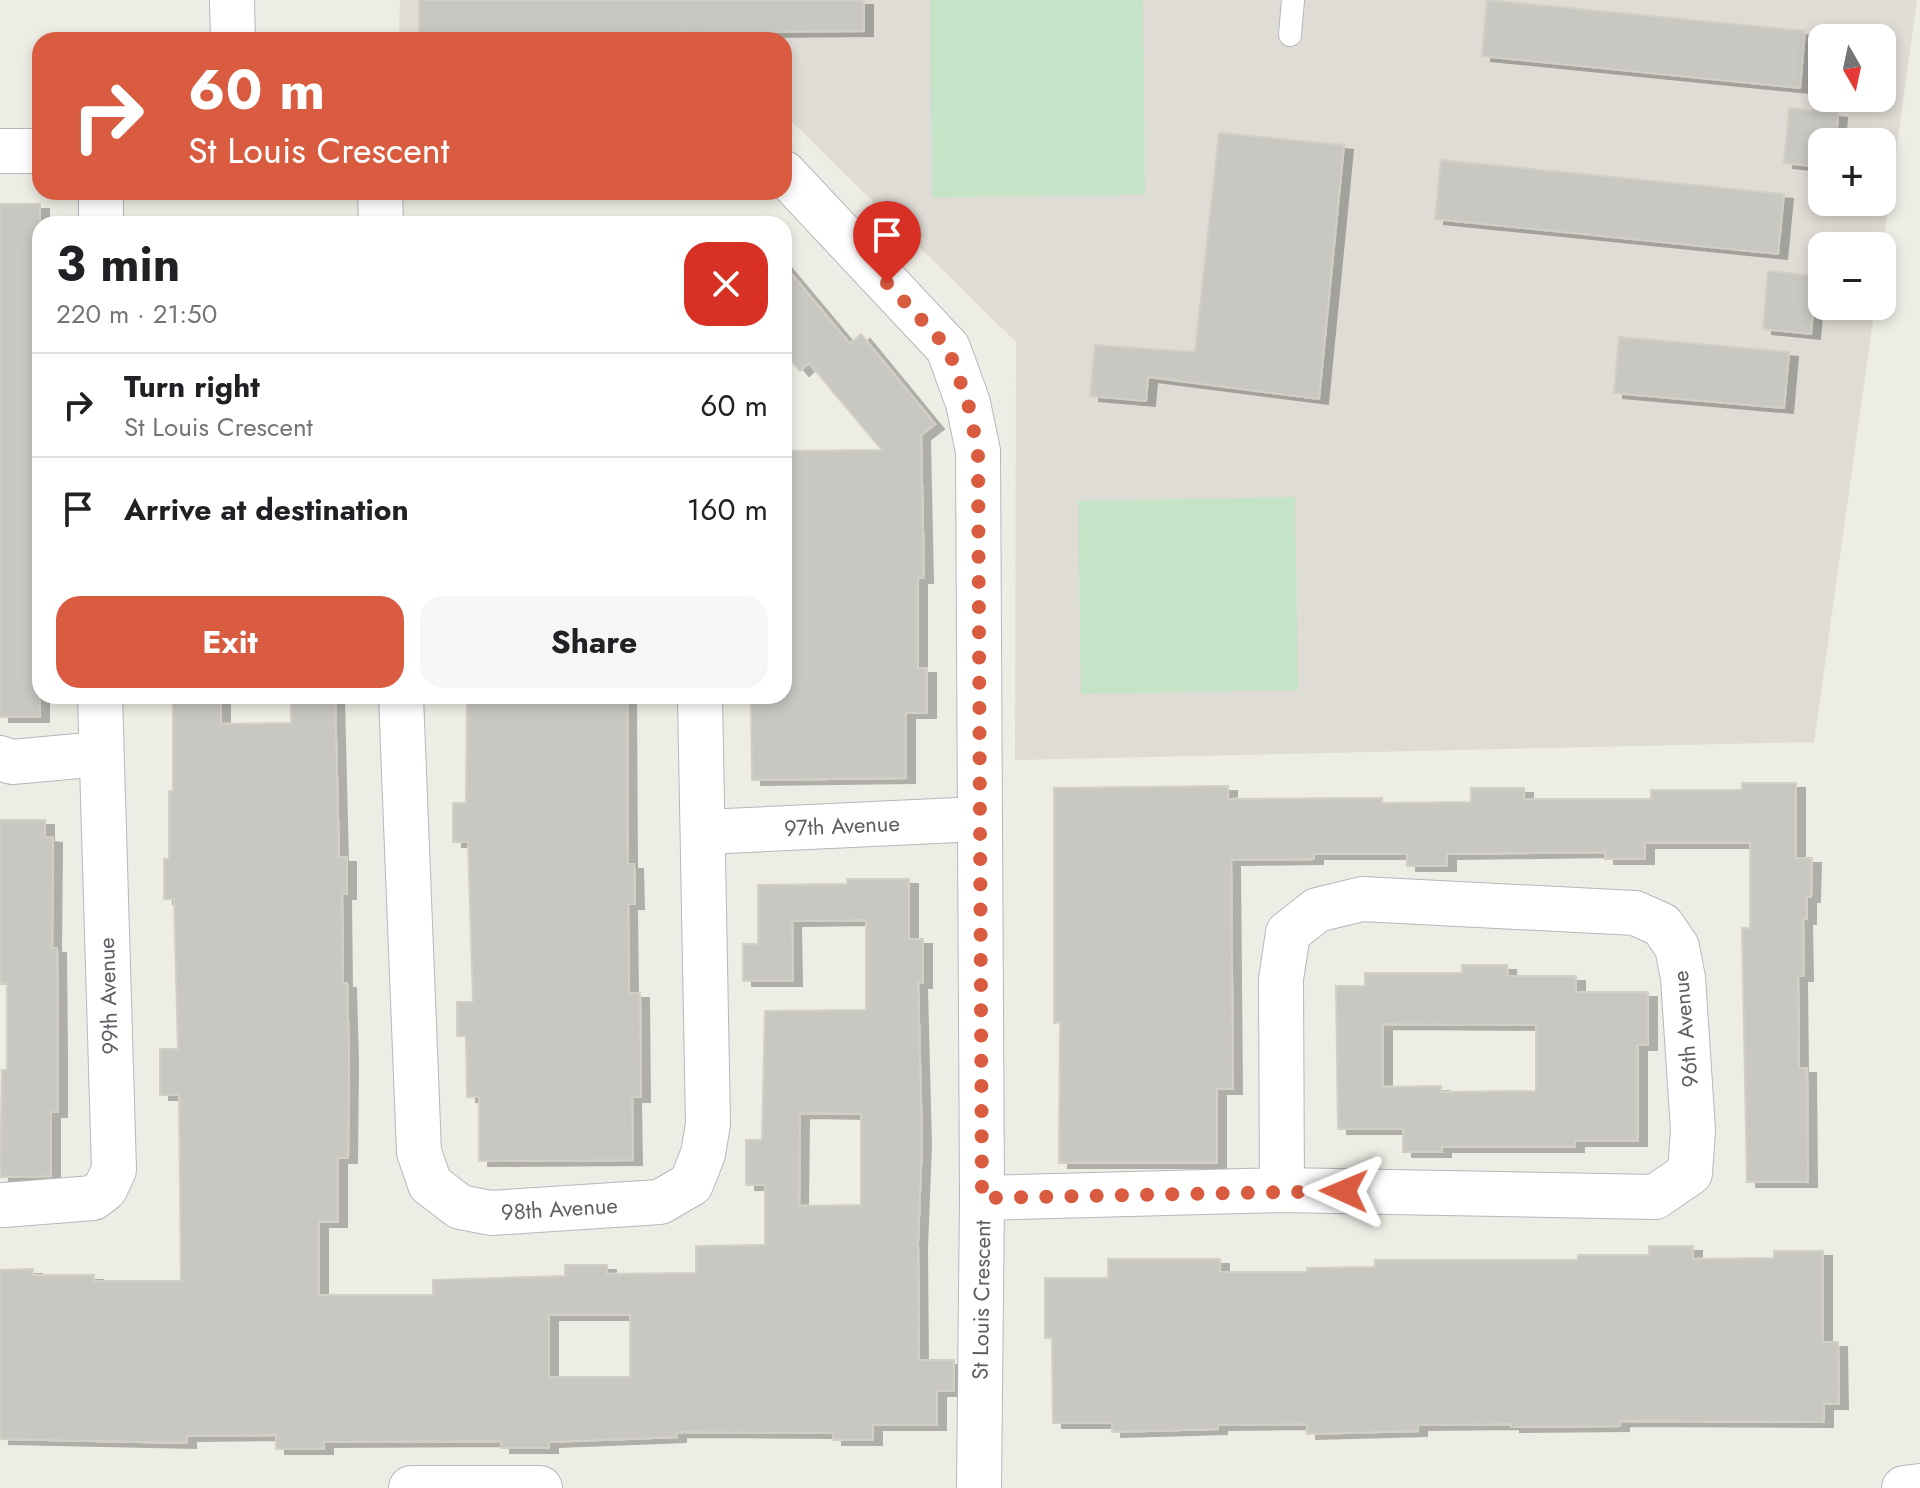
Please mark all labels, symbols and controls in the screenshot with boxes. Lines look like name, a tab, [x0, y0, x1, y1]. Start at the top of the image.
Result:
north arrow	[1808, 24, 1896, 112]
map controls	[1808, 24, 1896, 320]
text: 60 m	[188, 49, 325, 130]
icon: right	[56, 64, 160, 168]
text: St Louis Crescent	[188, 124, 449, 176]
button: +	[1808, 128, 1896, 216]
pin	[853, 201, 921, 283]
icon: arrive	[865, 213, 909, 257]
text: 3 min	[56, 230, 180, 299]
button: −	[1808, 232, 1896, 320]
button: close	[684, 242, 768, 326]
text: 220 m · 21:50	[56, 295, 217, 333]
text: Turn right	[124, 365, 260, 408]
icon: right	[56, 383, 100, 427]
text: 60 m	[700, 384, 768, 427]
text: St Louis Crescent	[124, 408, 313, 446]
icon: arrive	[56, 487, 100, 531]
text: Arrive at destination	[124, 488, 409, 531]
text: 160 m	[687, 488, 768, 531]
button: Exit	[56, 596, 404, 688]
button: Share	[420, 596, 768, 688]
street label: 97th Avenue	[783, 807, 900, 844]
street label: 99th Avenue	[90, 937, 126, 1055]
street label: 96th Avenue	[1664, 969, 1706, 1089]
position arrow	[1302, 1149, 1386, 1233]
street label: 98th Avenue	[500, 1189, 619, 1228]
street label: St Louis Crescent	[964, 1219, 998, 1380]

